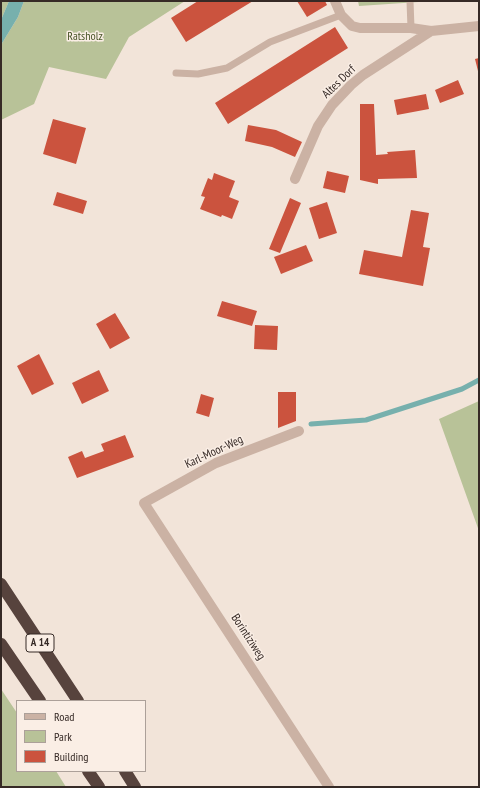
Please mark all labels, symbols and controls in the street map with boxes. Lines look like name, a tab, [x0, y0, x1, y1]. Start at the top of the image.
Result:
park label: Ratsholz	[67, 30, 103, 44]
street label: Altes Dorf	[319, 63, 359, 101]
street label: Karl-Moor-Weg	[183, 432, 245, 472]
street label: Borintiziweg	[228, 611, 268, 663]
road number: A 14	[26, 634, 54, 652]
legend	[16, 700, 146, 772]
text: Road	[54, 709, 74, 724]
text: Park	[54, 729, 72, 744]
text: Building	[54, 749, 89, 764]

